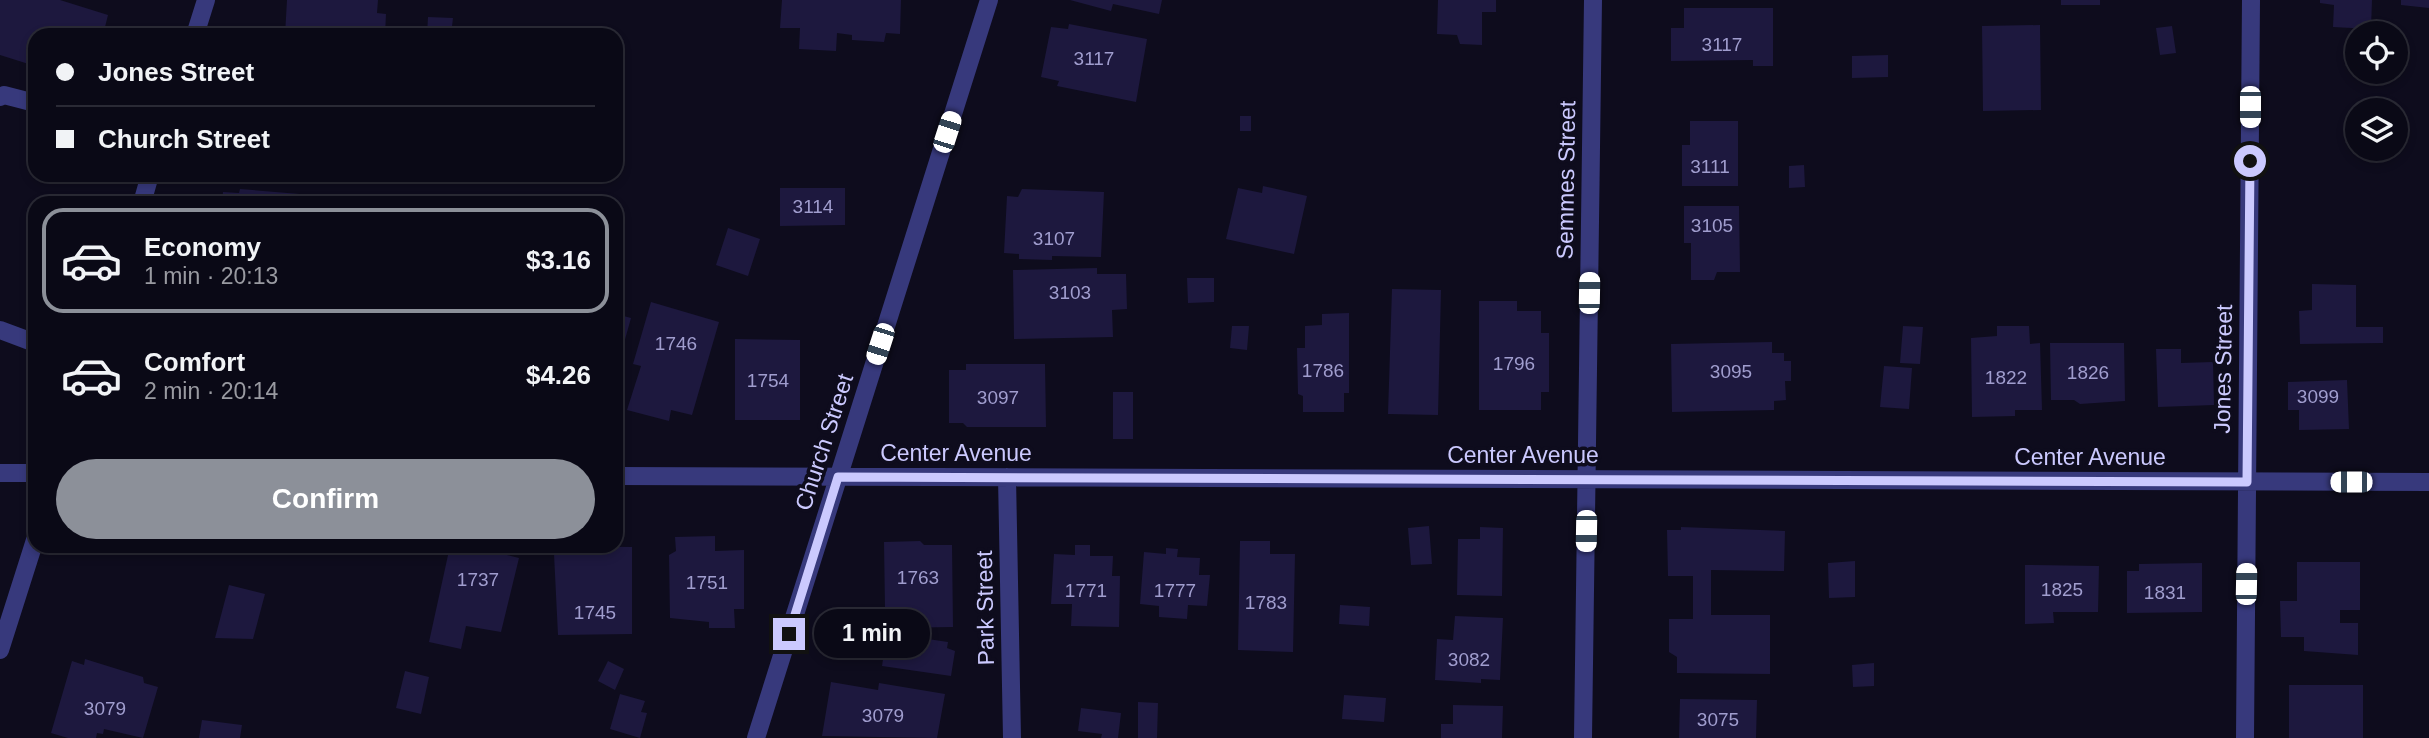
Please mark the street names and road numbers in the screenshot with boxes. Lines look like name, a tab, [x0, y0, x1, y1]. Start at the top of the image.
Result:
street label: Semmes Street	[1552, 100, 1580, 259]
street label: Jones Street	[2209, 304, 2237, 434]
street label: Church Street	[790, 370, 858, 513]
street label: Center Avenue	[880, 440, 1032, 466]
street label: Center Avenue	[1447, 442, 1599, 468]
street label: Center Avenue	[2014, 444, 2166, 470]
street label: Park Street	[971, 550, 999, 666]

